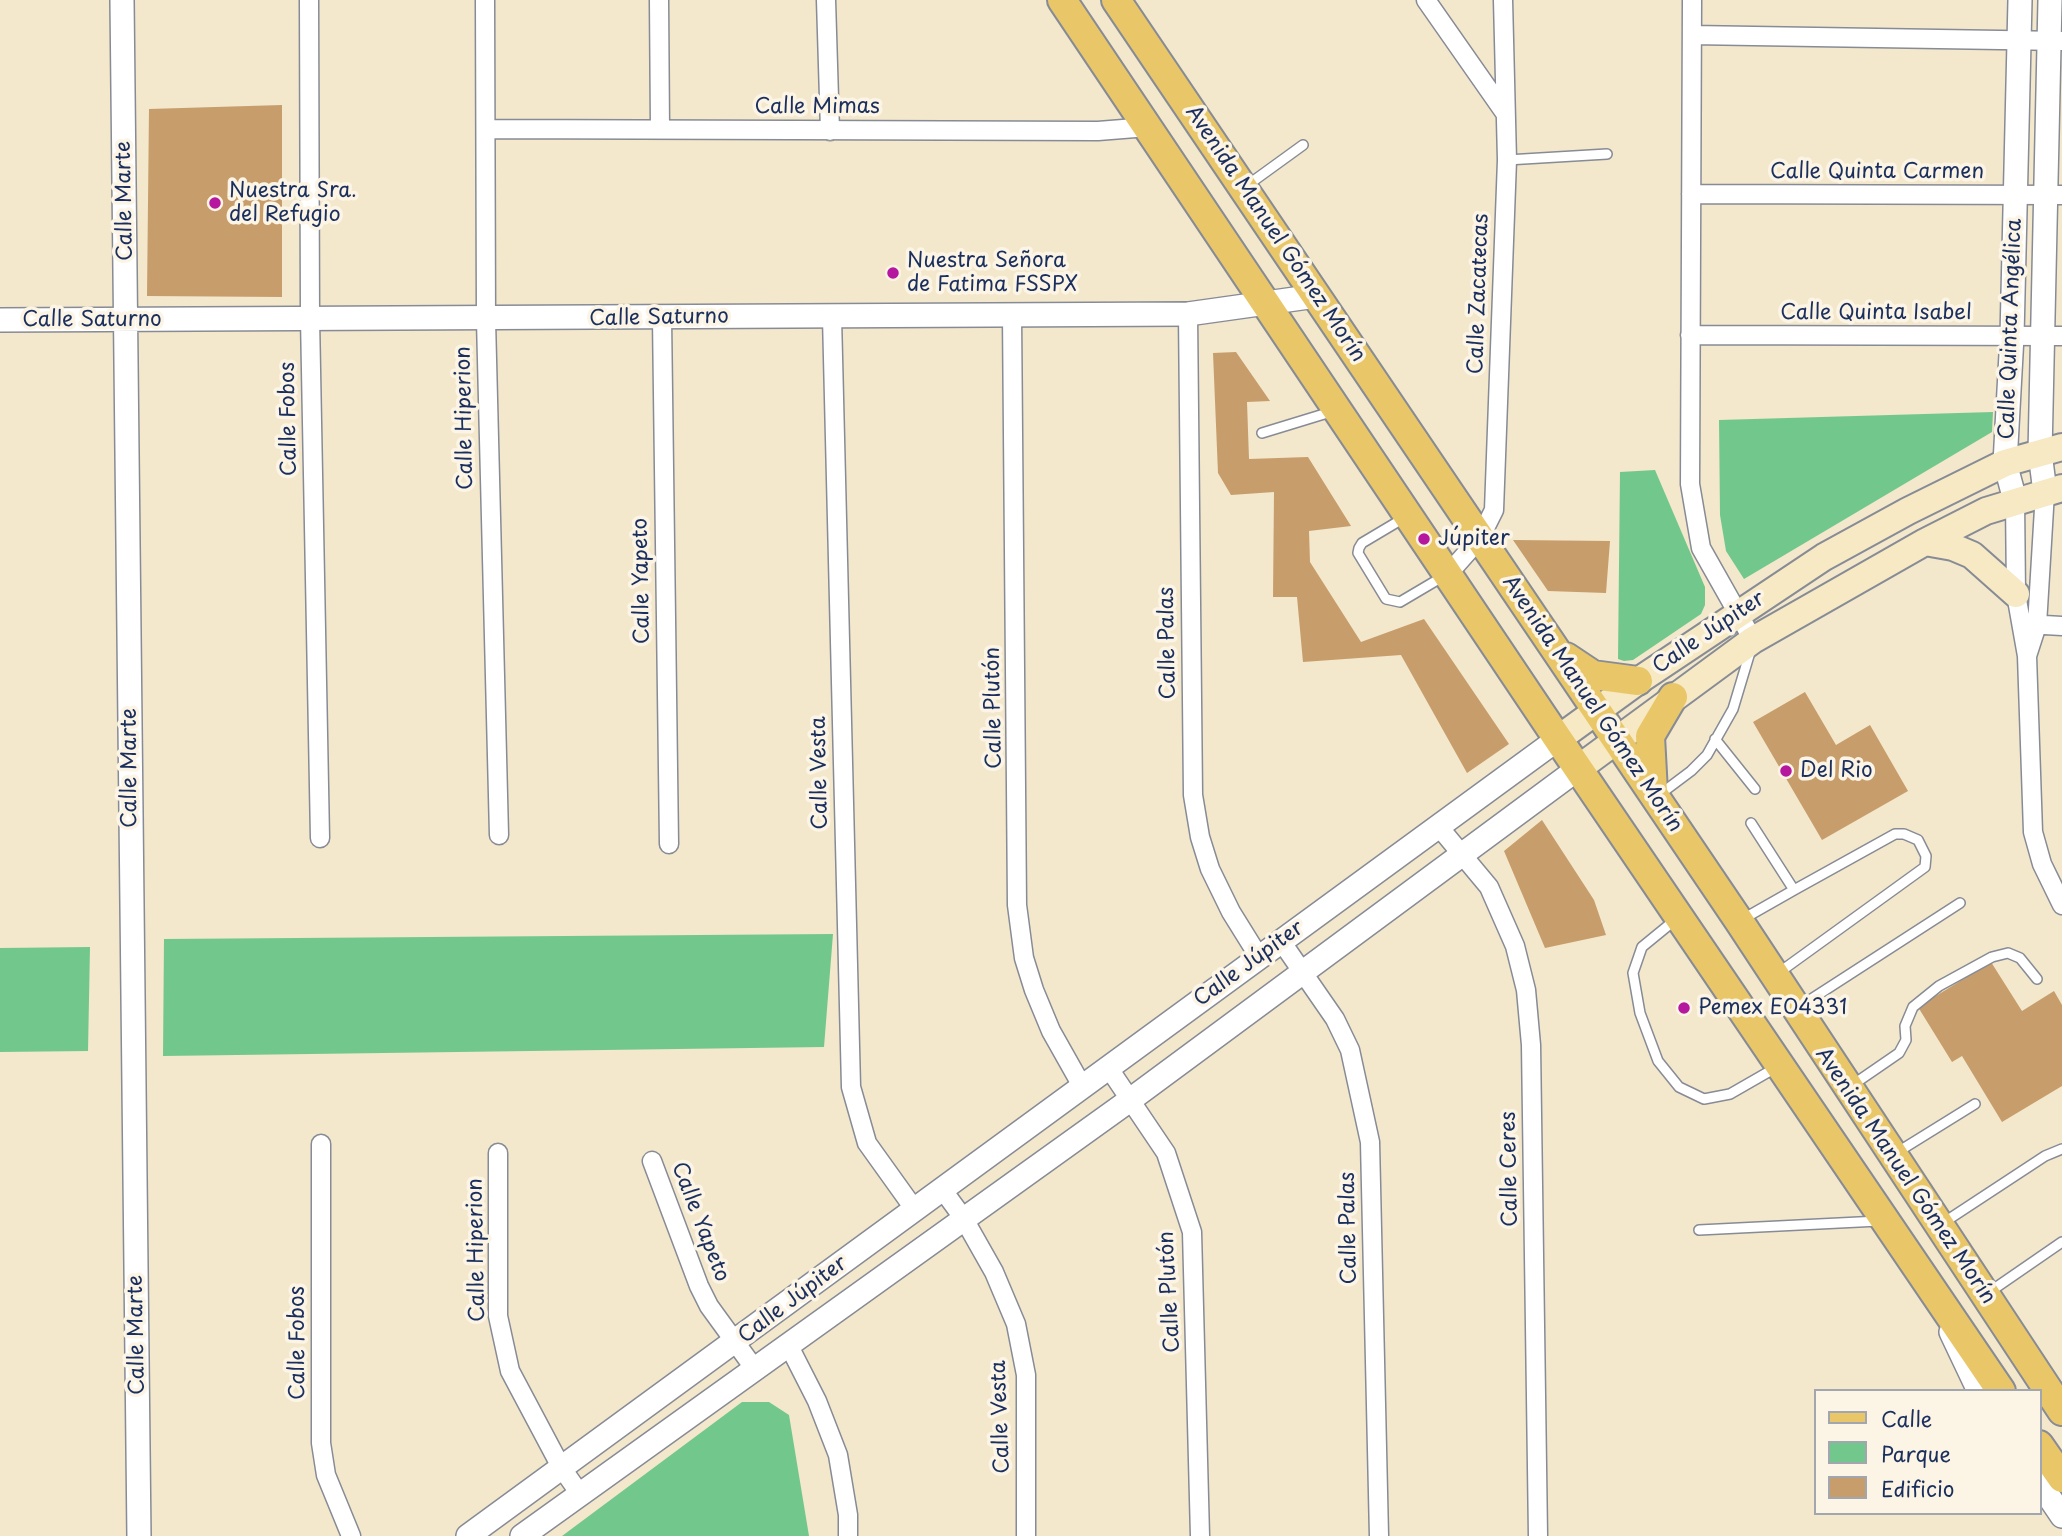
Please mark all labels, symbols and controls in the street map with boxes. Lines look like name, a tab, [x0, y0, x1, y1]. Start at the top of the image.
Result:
street label: Calle Mimas	[754, 94, 880, 120]
street label: Avenida Manuel Gómez Morín	[1180, 101, 1370, 367]
street label: Calle Marte	[111, 141, 139, 261]
street label: Calle Quinta Carmen	[1770, 159, 1984, 185]
place label: Nuestra Sra. del Refugio	[229, 178, 357, 228]
marker: Nuestra Sra. del Refugio	[207, 195, 223, 211]
street label: Calle Zacatecas	[1464, 213, 1494, 375]
street label: Calle Quinta Angélica	[1995, 218, 2027, 440]
place label: Nuestra Señora de Fatima FSSPX	[907, 248, 1078, 298]
marker: Nuestra Señora de Fatima FSSPX	[885, 265, 901, 281]
street label: Calle Quinta Isabel	[1780, 300, 1972, 326]
street label: Calle Saturno	[589, 304, 729, 332]
street label: Calle Saturno	[22, 307, 162, 333]
street label: Calle Hiperion	[451, 346, 479, 490]
street label: Calle Fobos	[275, 362, 303, 476]
street label: Calle Yapeto	[628, 518, 656, 644]
place label: Júpiter	[1438, 526, 1510, 552]
marker: Júpiter	[1416, 531, 1432, 547]
street label: Avenida Manuel Gómez Morín	[1497, 571, 1687, 837]
street label: Calle Júpiter	[1648, 586, 1770, 680]
street label: Calle Palas	[1154, 587, 1182, 699]
street label: Calle Plutón	[980, 647, 1008, 769]
street label: Calle Marte	[117, 708, 143, 828]
street label: Calle Vesta	[806, 716, 834, 830]
place label: Del Rio	[1800, 758, 1873, 784]
marker: Del Rio	[1778, 763, 1794, 779]
street label: Calle Júpiter	[1189, 916, 1309, 1012]
place label: Pemex E04331	[1698, 995, 1847, 1021]
marker: Pemex E04331	[1676, 1000, 1692, 1016]
street label: Avenida Manuel Gómez Morín	[1810, 1043, 2000, 1309]
street label: Calle Ceres	[1496, 1111, 1524, 1227]
street label: Calle Yapeto	[666, 1159, 734, 1285]
street label: Calle Palas	[1335, 1172, 1363, 1284]
street label: Calle Hiperion	[463, 1178, 491, 1322]
street label: Calle Plutón	[1154, 1230, 1186, 1354]
street label: Calle Júpiter	[734, 1251, 852, 1349]
street label: Calle Marte	[123, 1275, 151, 1395]
street label: Calle Fobos	[285, 1286, 311, 1400]
street label: Calle Vesta	[986, 1360, 1016, 1474]
legend	[1814, 1389, 2041, 1515]
text: Calle	[1881, 1402, 1932, 1434]
text: Parque	[1881, 1437, 1951, 1469]
text: Edificio	[1881, 1472, 1954, 1504]

